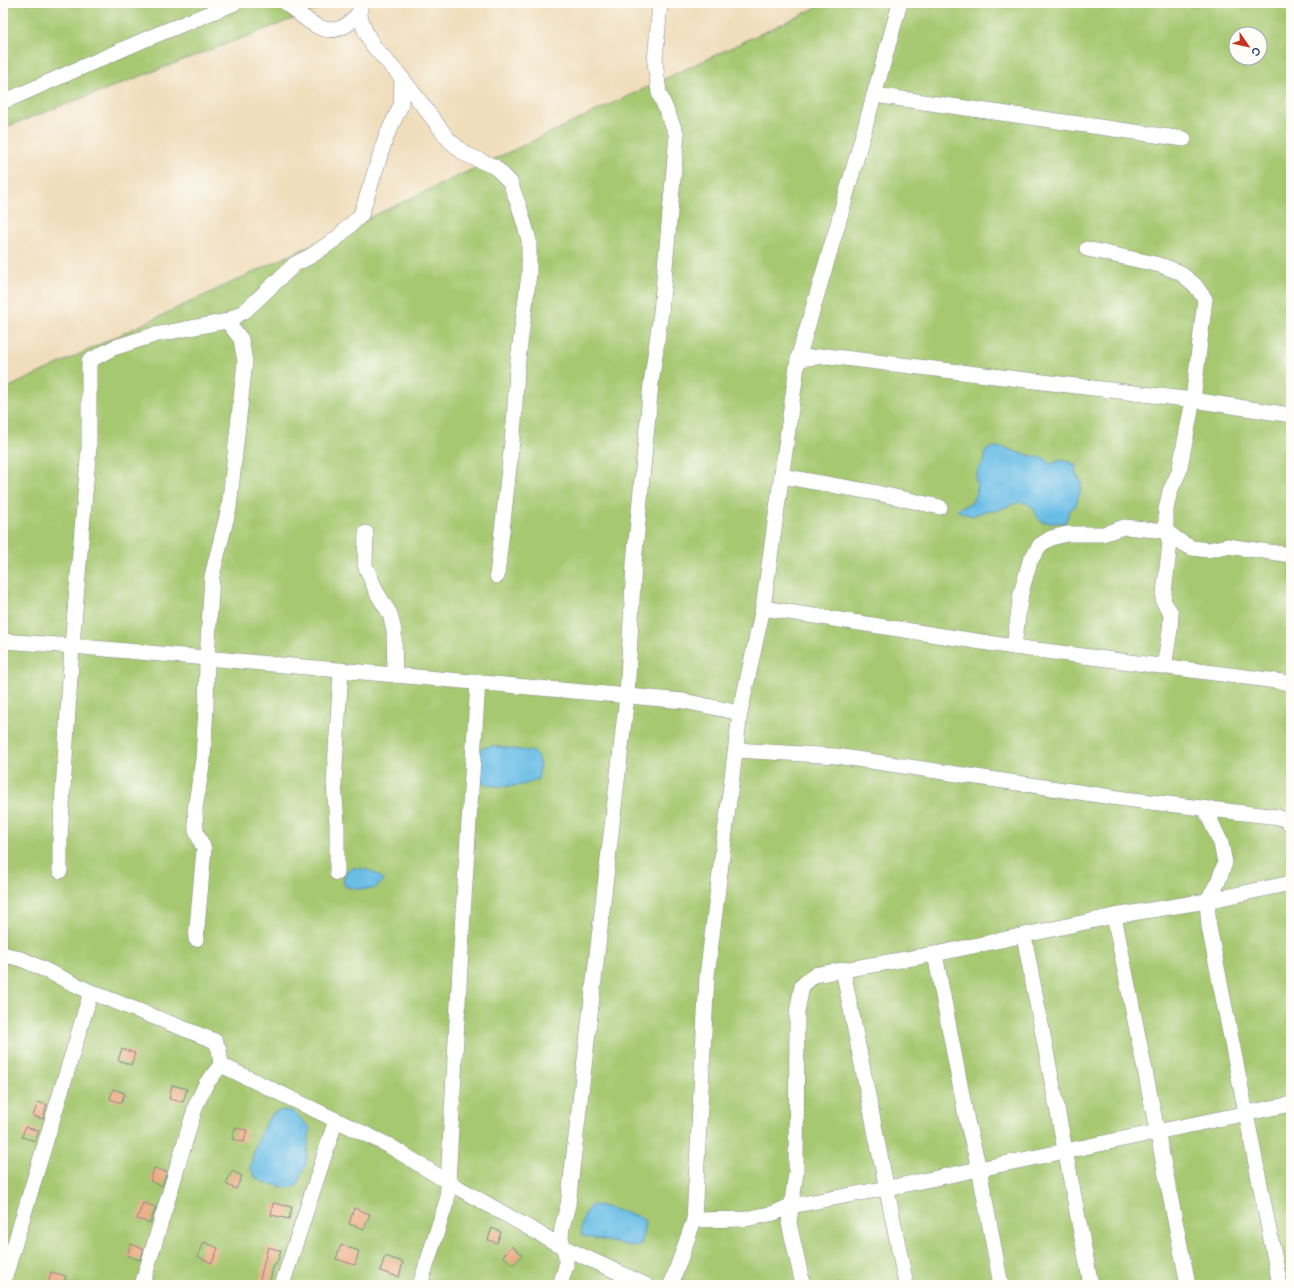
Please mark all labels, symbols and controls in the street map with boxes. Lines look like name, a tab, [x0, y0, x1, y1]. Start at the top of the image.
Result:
north arrow	[1228, 26, 1268, 66]
text: С	[1248, 45, 1263, 58]

